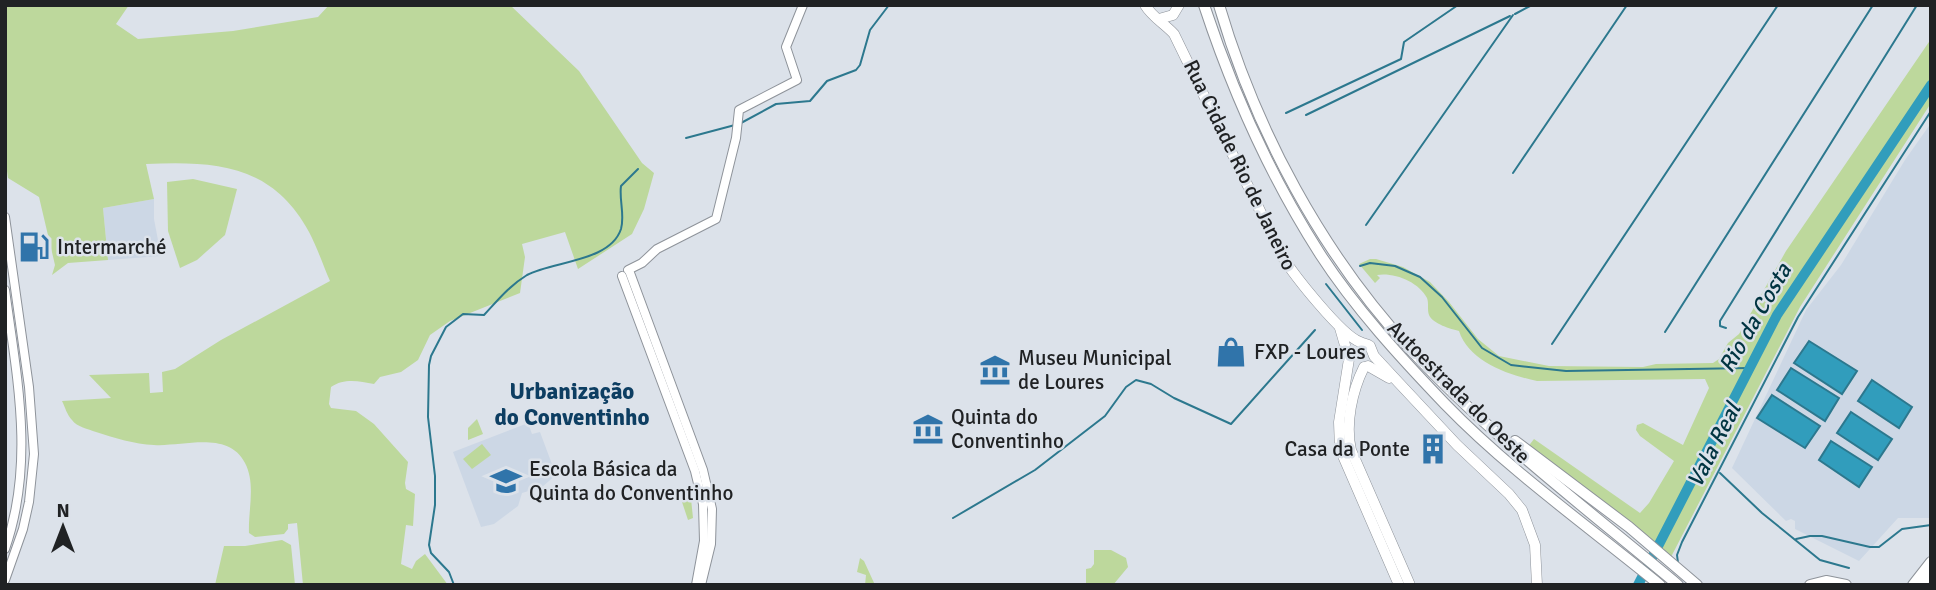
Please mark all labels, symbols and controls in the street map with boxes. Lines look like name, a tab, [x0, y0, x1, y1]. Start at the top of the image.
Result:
street label: Rua Cidade Rio de Janeiro	[1178, 56, 1302, 274]
fuel station icon: Intermarché	[17, 230, 51, 264]
place label: Intermarché	[57, 234, 167, 260]
water label: Rio da Costa	[1712, 257, 1799, 378]
street label: Autoestrada do Oeste	[1382, 315, 1536, 469]
shop icon: FXP - Loures	[1214, 335, 1248, 369]
place label: FXP - Loures	[1254, 339, 1366, 365]
place label: Museu Municipal de Loures	[1018, 345, 1172, 395]
museum icon: Museu Municipal de Loures	[978, 353, 1012, 387]
district label: Urbanização do Conventinho	[494, 377, 650, 432]
water label: Vala Real	[1680, 396, 1749, 492]
place label: Quinta do Conventinho	[951, 404, 1064, 454]
museum icon: Quinta do Conventinho	[911, 412, 945, 446]
building icon: Casa da Ponte	[1416, 432, 1450, 466]
place label: Casa da Ponte	[1285, 436, 1410, 462]
place label: Escola Básica da Quinta do Conventinho	[529, 456, 733, 506]
school or university icon: Escola Básica da Quinta do Conventinho	[489, 464, 523, 498]
north arrow	[28, 492, 98, 562]
text: N	[56, 499, 70, 523]

